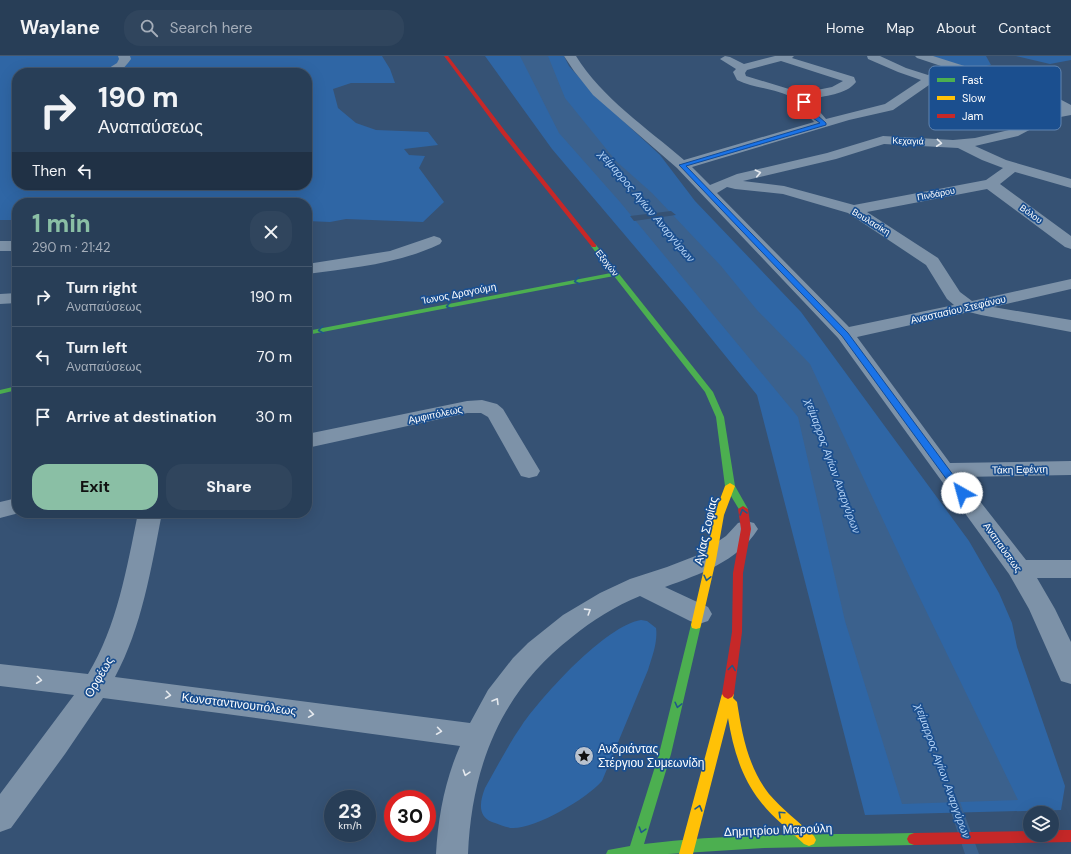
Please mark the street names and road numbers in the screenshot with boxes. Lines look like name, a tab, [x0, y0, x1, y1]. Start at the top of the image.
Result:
street label: Κεχαγιά	[892, 134, 924, 148]
street label: Πινδάρου	[916, 184, 956, 204]
street label: Βόλου	[1017, 202, 1045, 226]
street label: Βουλασίκη	[850, 206, 892, 238]
street label: Εξοχών	[593, 247, 621, 279]
street label: Ίωνος Δραγούμη	[420, 280, 497, 307]
street label: Αναστασίου Στεφάνου	[909, 292, 1007, 327]
street label: Αμφιπόλεως	[407, 402, 464, 427]
street label: Τάκη Εφέντη	[992, 463, 1048, 476]
street label: Αγίας Σοφίας	[690, 495, 722, 567]
street label: Αναπαύσεως	[980, 520, 1025, 575]
street label: Ορφέως	[81, 654, 117, 700]
street label: Κωνσταντινουπόλεως	[181, 689, 298, 719]
street label: Δημητρίου Μαρούλη	[723, 820, 833, 840]

